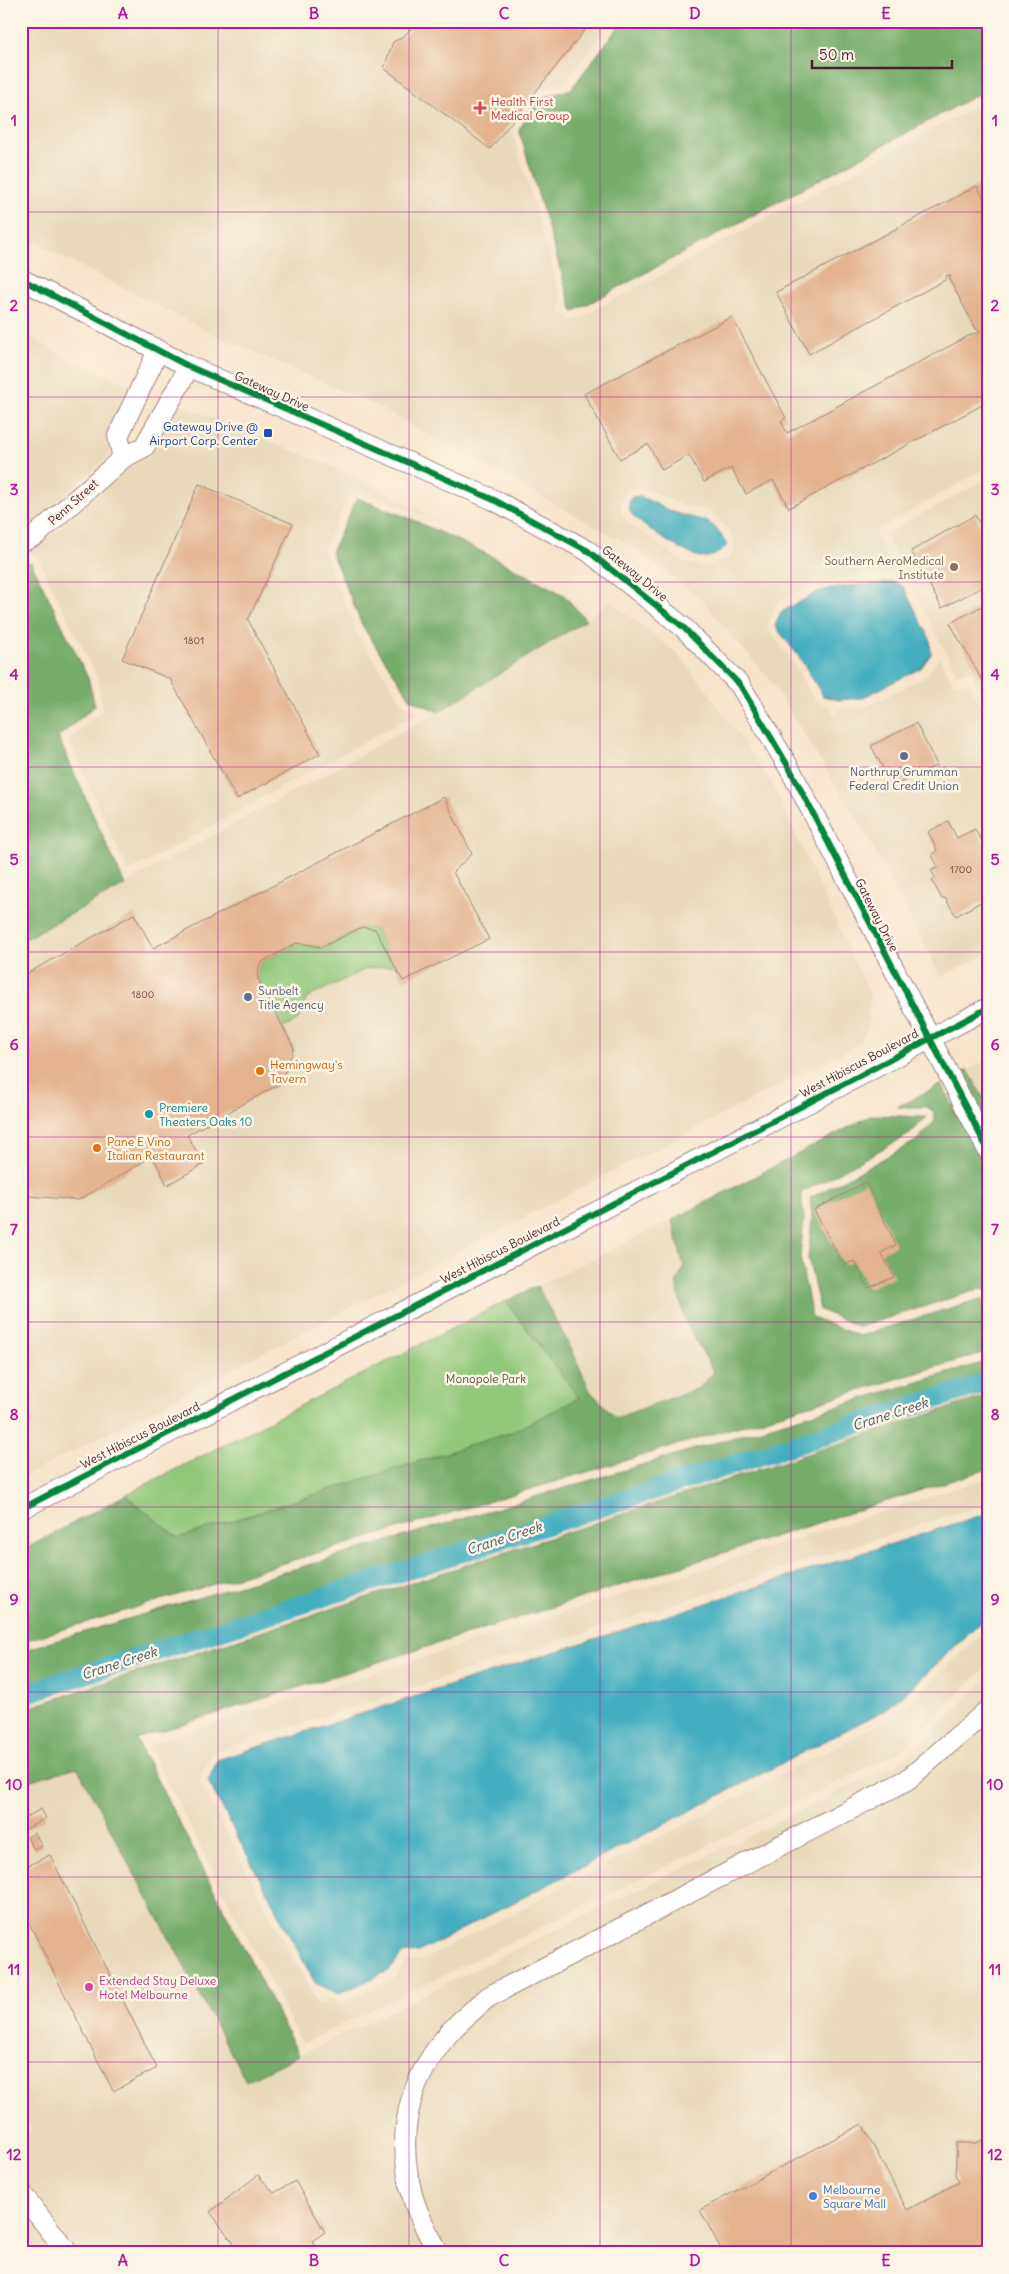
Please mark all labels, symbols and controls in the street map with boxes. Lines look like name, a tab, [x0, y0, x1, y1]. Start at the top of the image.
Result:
text: A	[118, 3, 128, 23]
text: B	[309, 3, 320, 23]
text: C	[499, 3, 510, 23]
text: D	[689, 3, 701, 23]
text: E	[881, 3, 891, 23]
scale bar	[812, 38, 952, 70]
text: 50 m	[819, 45, 854, 64]
place label: Health First Medical Group	[491, 94, 569, 123]
marker: Health First Medical Group	[473, 101, 487, 115]
text: 1	[11, 110, 17, 130]
text: 1	[992, 110, 998, 130]
text: 2	[10, 295, 19, 315]
text: 2	[991, 295, 1000, 315]
street label: Gateway Drive	[232, 368, 312, 414]
place label: Gateway Drive @ Airport Corp. Center	[150, 419, 258, 448]
marker: Gateway Drive @ Airport Corp. Center	[262, 427, 274, 439]
street label: Penn Street	[45, 476, 101, 528]
text: 3	[9, 479, 19, 499]
text: 3	[990, 479, 1000, 499]
street label: Gateway Drive	[599, 542, 671, 604]
place label: Southern AeroMedical Institute	[824, 553, 944, 582]
marker: Southern AeroMedical Institute	[948, 561, 960, 573]
house number: 1801	[184, 634, 204, 647]
text: 4	[9, 664, 19, 684]
text: 4	[990, 664, 1000, 684]
marker: Northrup Grumman Federal Credit Union	[898, 750, 910, 762]
place label: Northrup Grumman Federal Credit Union	[849, 764, 959, 793]
text: 5	[9, 849, 19, 869]
text: 5	[990, 849, 1000, 869]
house number: 1700	[950, 863, 972, 876]
street label: Gateway Drive	[852, 876, 902, 954]
place label: Sunbelt Title Agency	[258, 983, 324, 1012]
house number: 1800	[132, 988, 154, 1001]
marker: Sunbelt Title Agency	[242, 991, 254, 1003]
street label: West Hibiscus Boulevard	[797, 1025, 921, 1101]
text: 6	[9, 1034, 19, 1054]
text: 6	[990, 1034, 1000, 1054]
place label: Hemingway's Tavern	[270, 1057, 343, 1086]
marker: Hemingway's Tavern	[254, 1065, 266, 1077]
place label: Premiere Theaters Oaks 10	[159, 1100, 252, 1129]
marker: Premiere Theaters Oaks 10	[143, 1108, 155, 1120]
place label: Pane E Vino Italian Restaurant	[107, 1134, 205, 1163]
marker: Pane E Vino Italian Restaurant	[91, 1142, 103, 1154]
street label: West Hibiscus Boulevard	[438, 1213, 562, 1287]
text: 7	[10, 1219, 18, 1239]
text: 7	[991, 1219, 999, 1239]
park label: Monopole Park	[446, 1371, 526, 1386]
water label: Crane Creek	[850, 1393, 931, 1435]
street label: West Hibiscus Boulevard	[78, 1398, 202, 1472]
text: 8	[9, 1404, 19, 1424]
text: 8	[990, 1404, 1000, 1424]
water label: Crane Creek	[464, 1517, 545, 1559]
text: 9	[9, 1589, 19, 1609]
text: 9	[990, 1589, 1000, 1609]
water label: Crane Creek	[79, 1642, 160, 1684]
text: 10	[6, 1774, 22, 1794]
text: 10	[987, 1774, 1003, 1794]
text: 11	[8, 1959, 20, 1979]
text: 11	[989, 1959, 1001, 1979]
place label: Extended Stay Deluxe Hotel Melbourne	[99, 1973, 216, 2002]
marker: Extended Stay Deluxe Hotel Melbourne	[83, 1981, 95, 1993]
text: 12	[6, 2144, 22, 2164]
text: 12	[987, 2144, 1003, 2164]
place label: Melbourne Square Mall	[823, 2182, 886, 2211]
marker: Melbourne Square Mall	[807, 2190, 819, 2202]
text: A	[118, 2250, 128, 2270]
text: B	[309, 2250, 320, 2270]
text: C	[499, 2250, 510, 2270]
text: D	[689, 2250, 701, 2270]
text: E	[881, 2250, 891, 2270]

